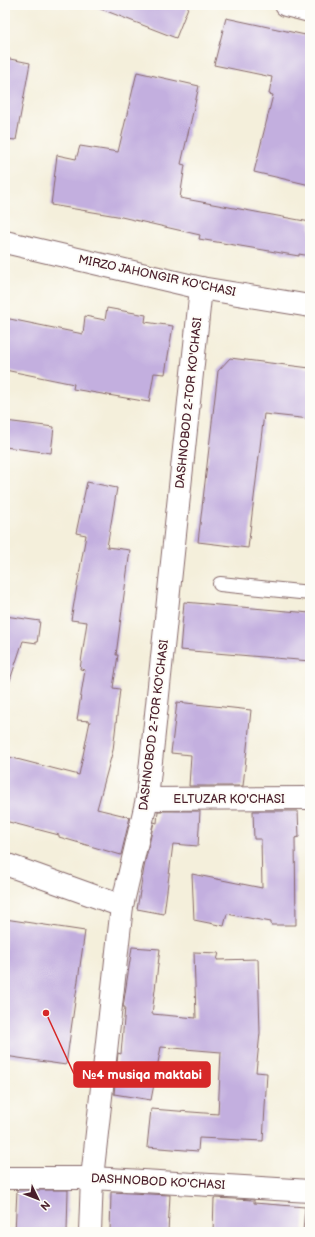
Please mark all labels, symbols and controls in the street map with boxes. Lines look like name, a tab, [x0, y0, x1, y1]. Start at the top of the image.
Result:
street label: MIRZO JAHONGIR KO'CHASI	[77, 252, 237, 300]
street label: DASHNOBOD 2-TOR KO'CHASI	[173, 316, 205, 489]
street label: DASHNOBOD 2-TOR KO'CHASI	[136, 638, 172, 811]
street label: ELTUZAR KO'CHASI	[173, 792, 285, 807]
callout: №4 musiqa maktabi	[74, 1062, 210, 1087]
text: №4 musiqa maktabi	[82, 1067, 202, 1083]
street label: DASHNOBOD KO'CHASI	[91, 1171, 226, 1193]
north arrow	[18, 1179, 58, 1219]
text: N	[37, 1198, 53, 1213]

